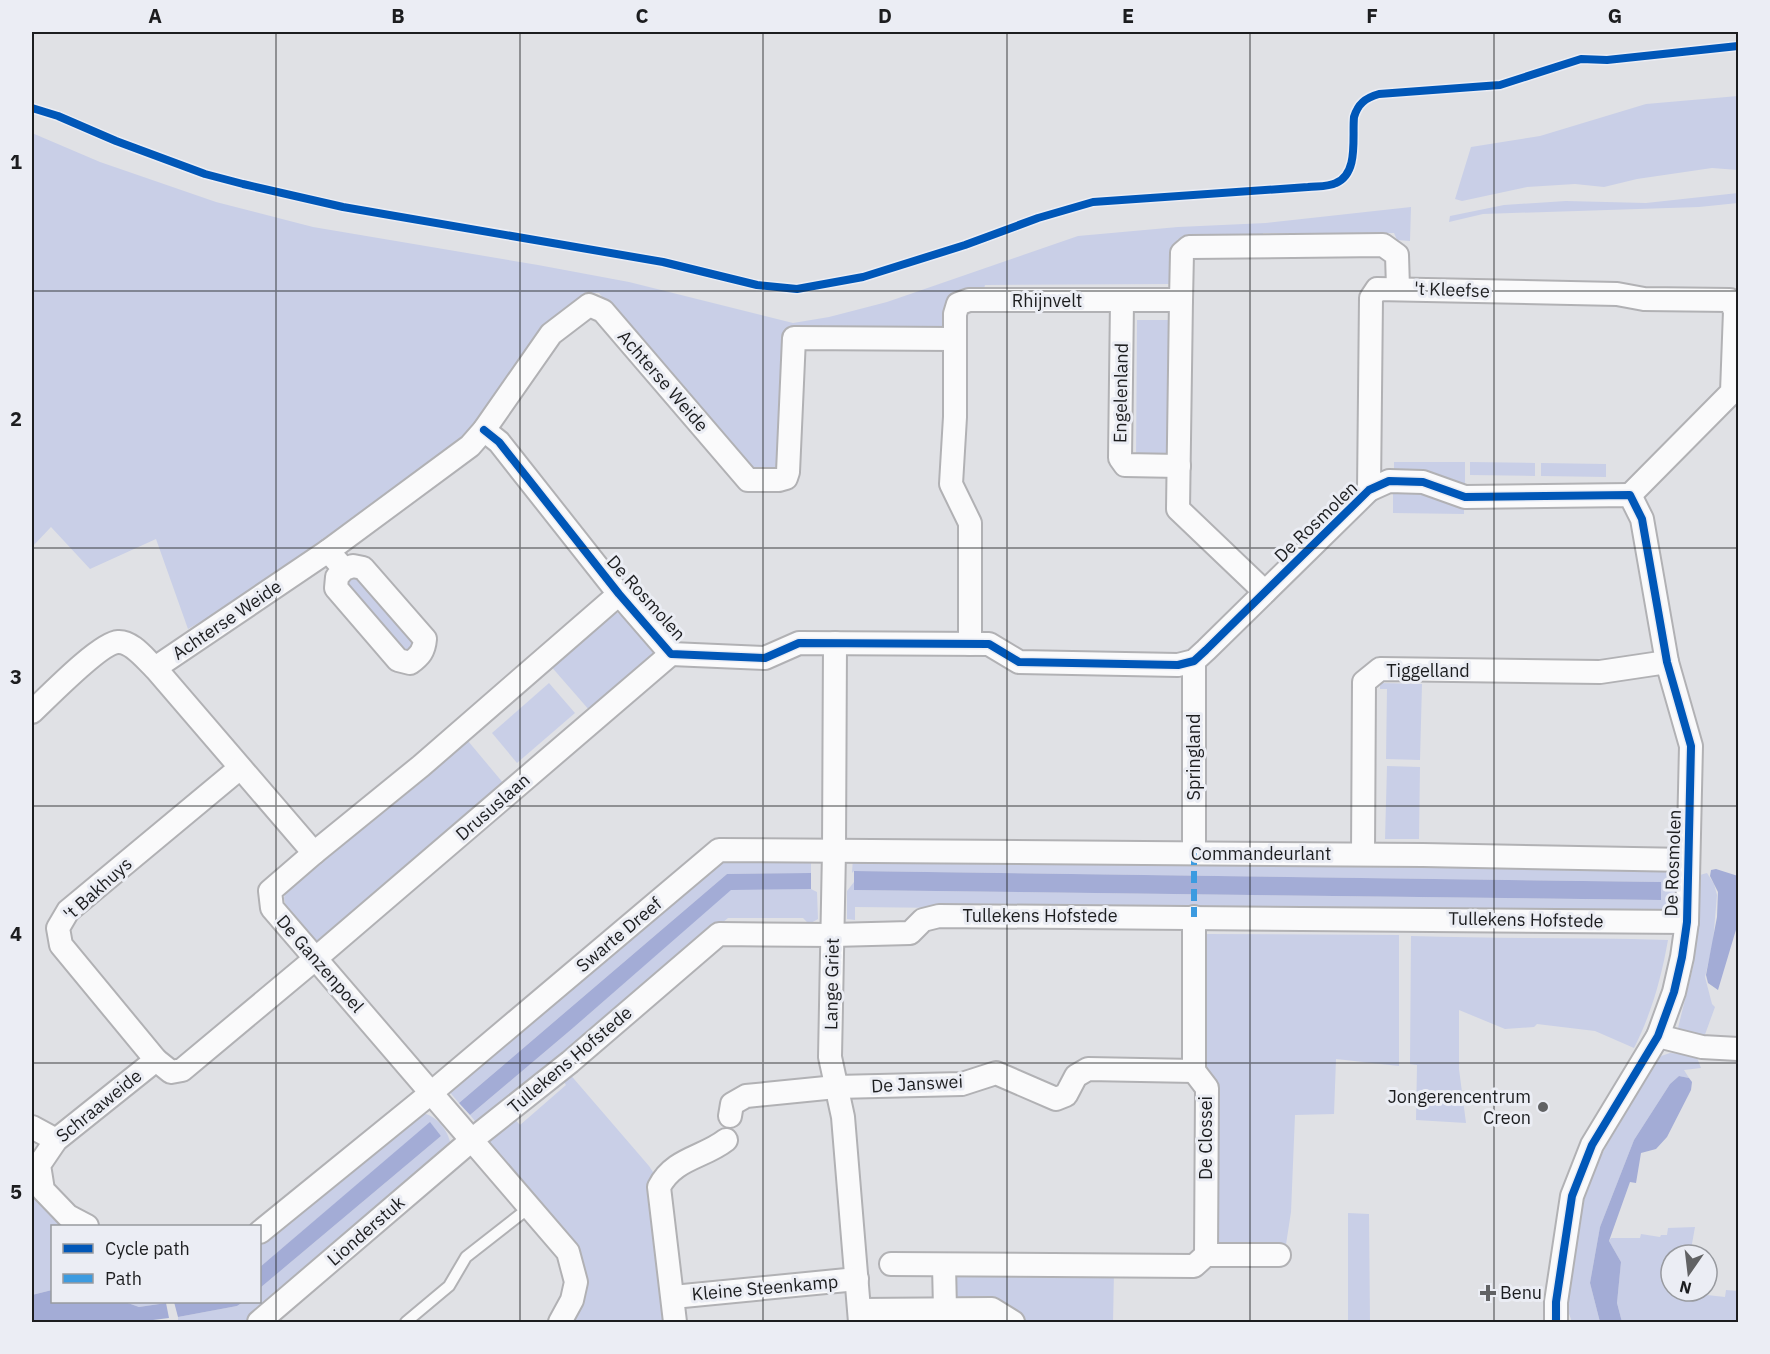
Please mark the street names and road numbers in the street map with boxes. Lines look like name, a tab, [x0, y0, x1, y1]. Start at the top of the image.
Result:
street label: 't Kleefse	[1414, 277, 1490, 302]
street label: Rhijnvelt	[1012, 289, 1082, 312]
street label: Achterse Weide	[613, 325, 714, 436]
street label: Engelenland	[1108, 343, 1133, 443]
street label: De Rosmolen	[1269, 476, 1362, 567]
street label: De Rosmolen	[602, 550, 691, 645]
street label: Achterse Weide	[168, 575, 286, 665]
street label: Tiggelland	[1386, 659, 1470, 682]
street label: Springland	[1182, 714, 1205, 800]
street label: Drususlaan	[451, 768, 535, 845]
street label: De Rosmolen	[1659, 809, 1686, 917]
street label: Commandeurlant	[1191, 842, 1331, 865]
street label: 't Bakhuys	[59, 852, 137, 925]
street label: Swarte Dreef	[571, 892, 666, 977]
street label: Tullekens Hofstede	[962, 904, 1118, 927]
street label: Tullekens Hofstede	[1448, 907, 1604, 932]
street label: De Ganzenpoel	[272, 910, 369, 1017]
street label: Lange Griet	[819, 938, 844, 1030]
street label: Tullekens Hofstede	[503, 1001, 637, 1118]
street label: Schraaweide	[51, 1064, 146, 1147]
street label: De Janswei	[870, 1070, 963, 1097]
street label: De Clossei	[1194, 1096, 1217, 1180]
street label: Lionderstuk	[322, 1190, 410, 1271]
street label: Kleine Steenkamp	[691, 1270, 839, 1305]

